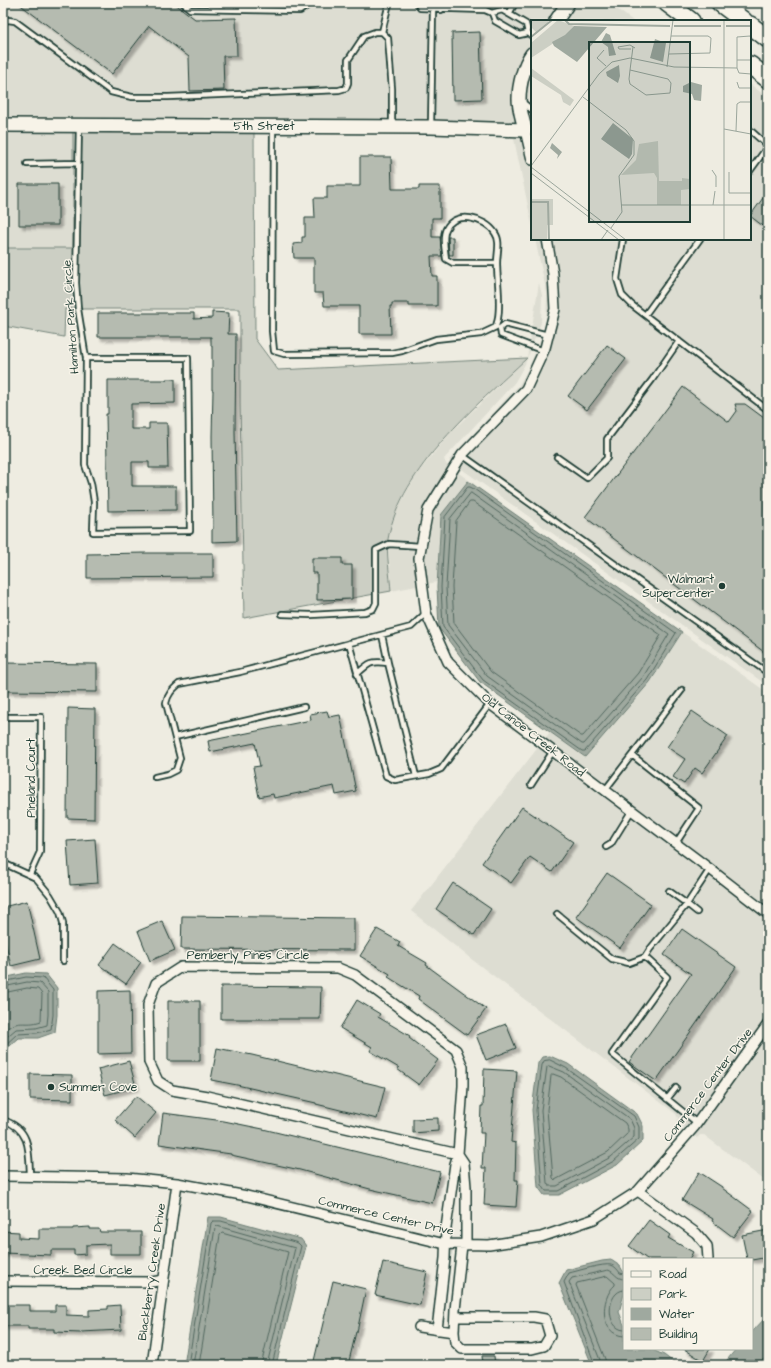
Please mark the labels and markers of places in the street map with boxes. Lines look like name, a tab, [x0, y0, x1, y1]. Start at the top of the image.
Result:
place label: Walmart Supercenter	[642, 571, 714, 602]
marker: Walmart Supercenter	[717, 581, 727, 591]
place label: Summer Cove	[59, 1079, 138, 1096]
marker: Summer Cove	[46, 1082, 56, 1092]

